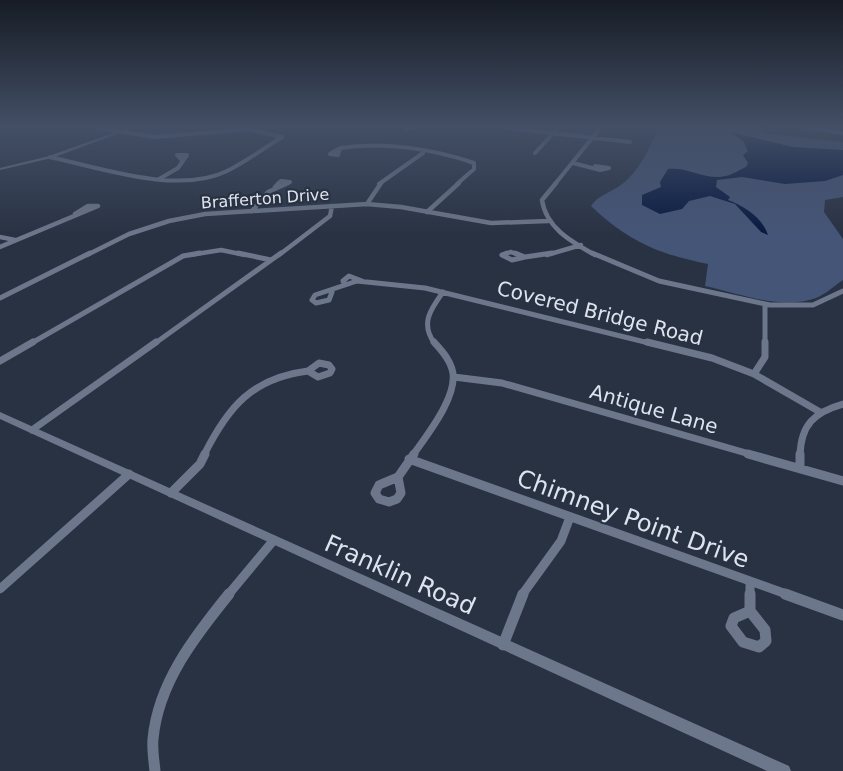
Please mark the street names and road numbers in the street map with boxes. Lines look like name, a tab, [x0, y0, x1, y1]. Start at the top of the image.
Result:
street label: Brafferton Drive	[200, 185, 330, 212]
street label: Covered Bridge Road	[495, 276, 705, 350]
street label: Antique Lane	[587, 379, 721, 439]
street label: Chimney Point Drive	[513, 464, 753, 574]
street label: Franklin Road	[320, 529, 480, 621]

